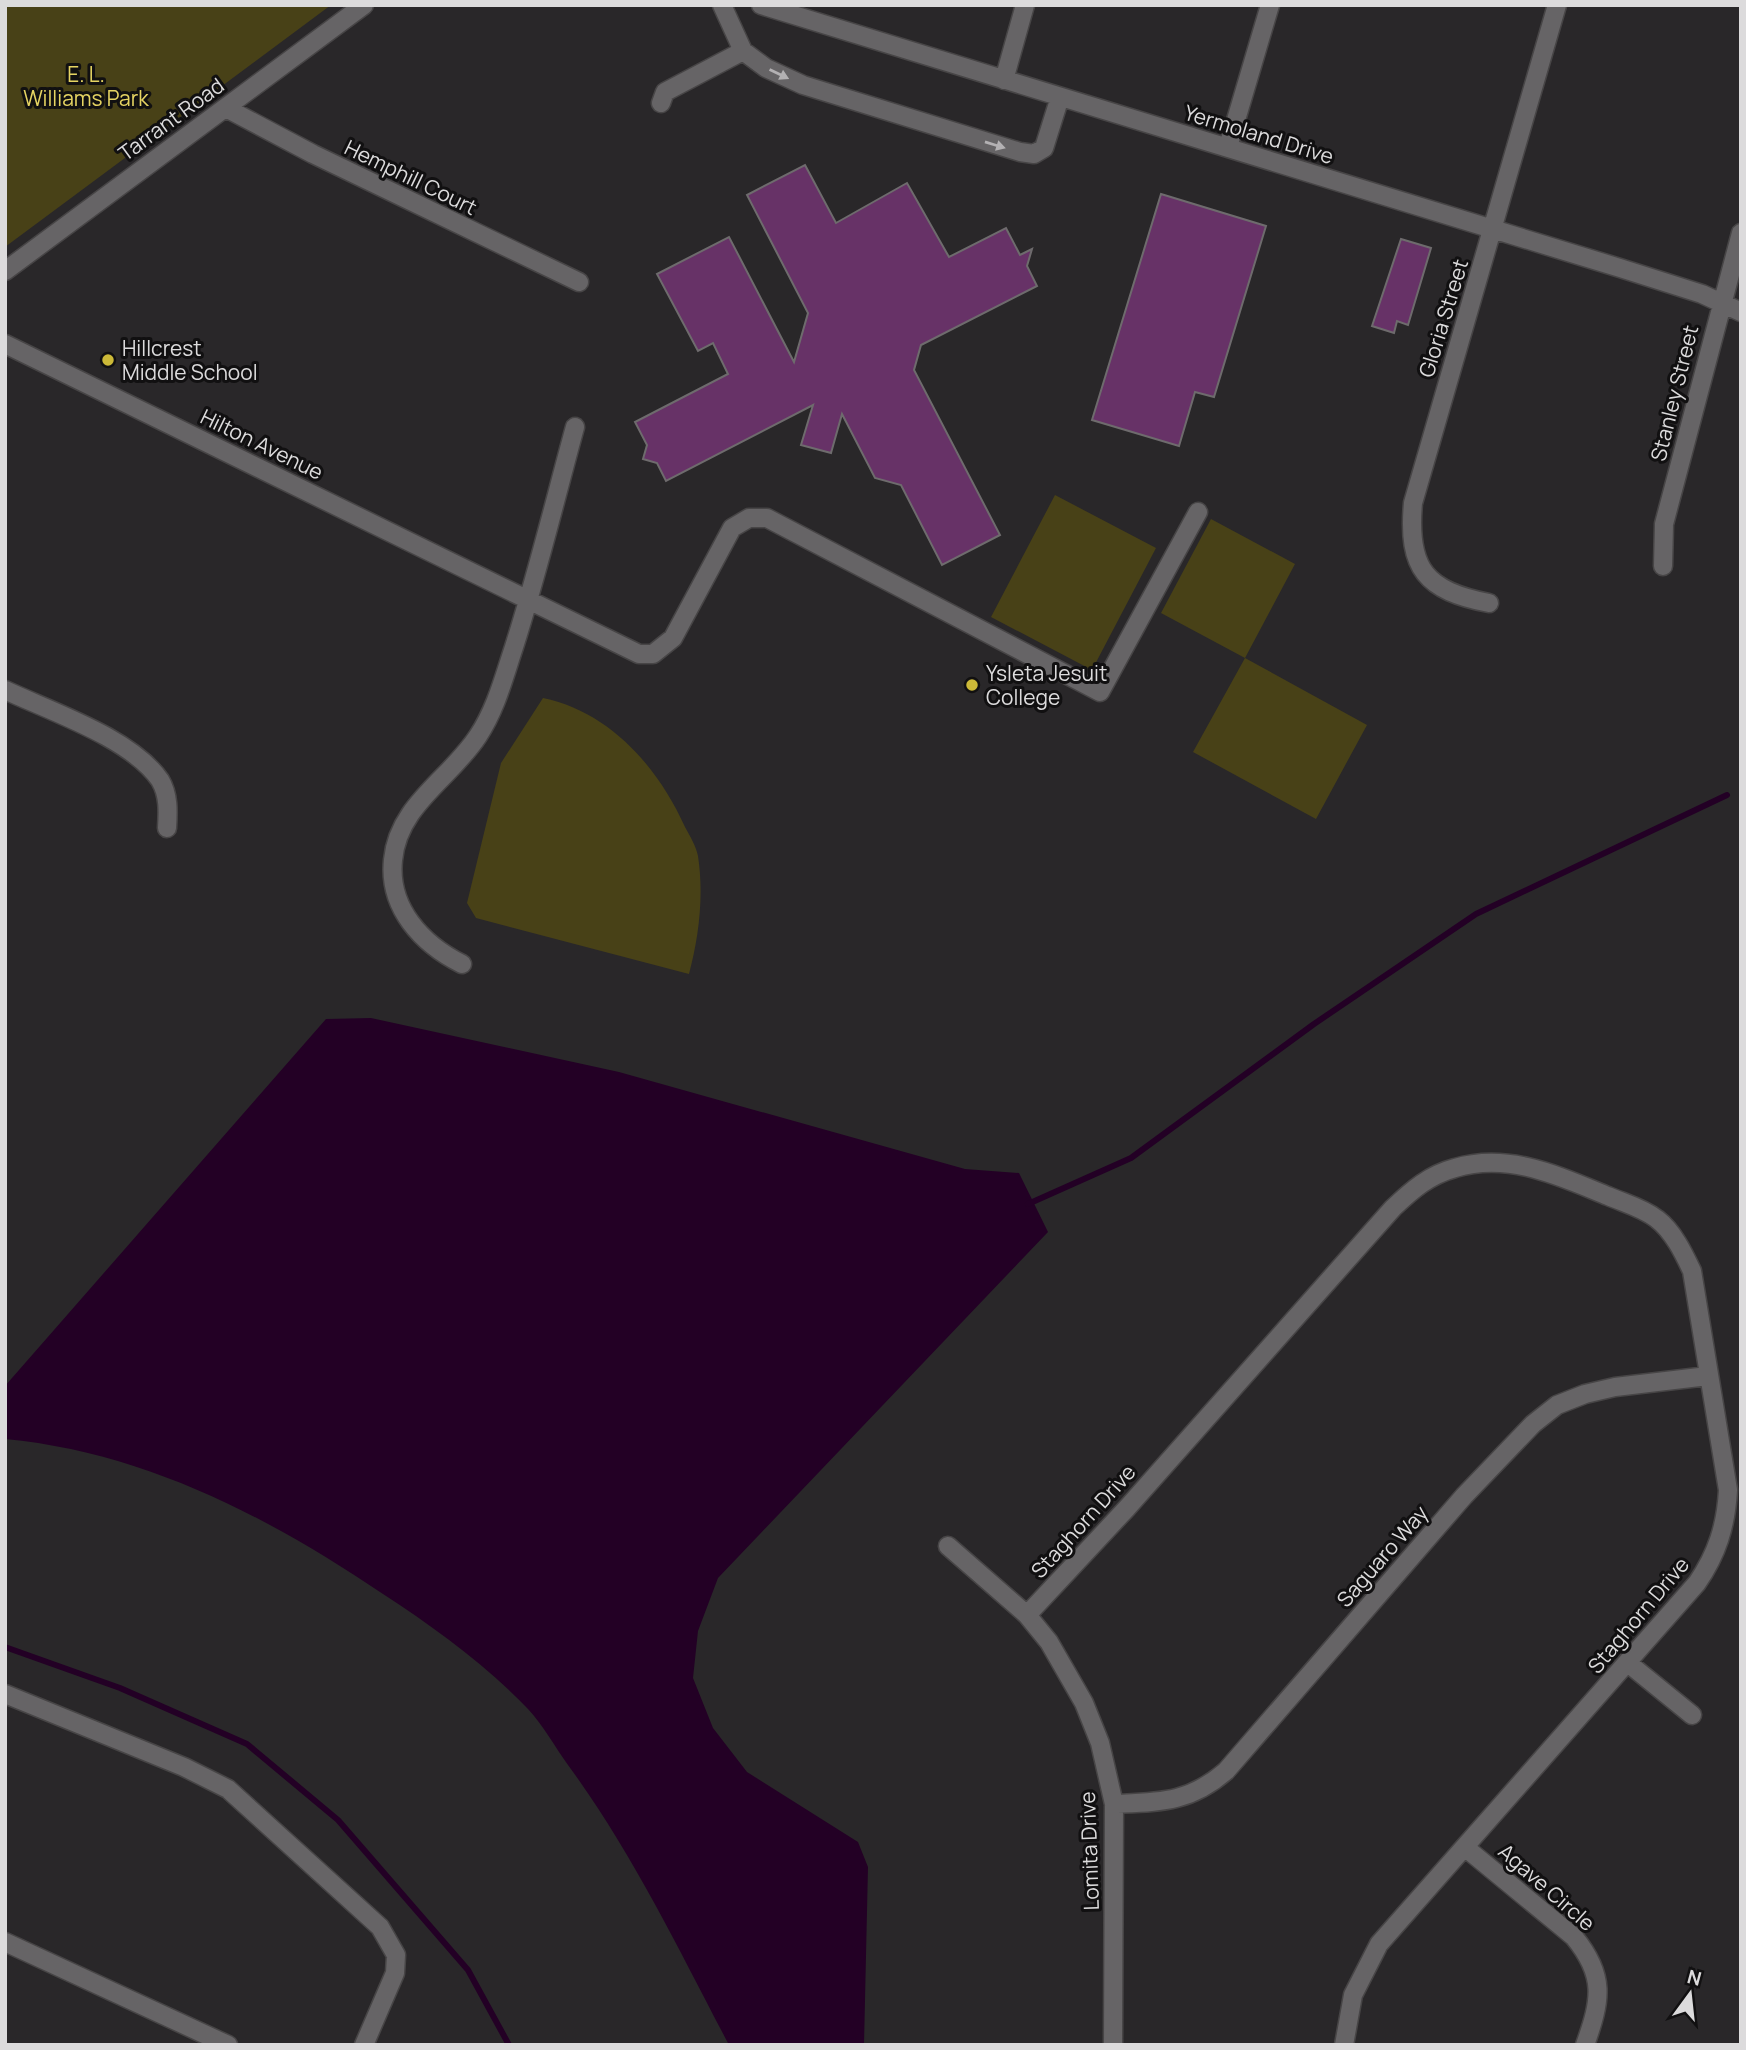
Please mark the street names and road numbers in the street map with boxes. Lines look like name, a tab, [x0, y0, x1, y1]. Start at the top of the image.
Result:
street label: Tarrant Road	[113, 71, 229, 167]
street label: Yermoland Drive	[1181, 98, 1337, 170]
street label: Hemphill Court	[340, 133, 482, 221]
street label: Gloria Street	[1412, 255, 1474, 381]
street label: Stanley Street	[1644, 322, 1704, 464]
street label: Hilton Avenue	[196, 402, 328, 486]
street label: Staghorn Drive	[1025, 1458, 1141, 1584]
street label: Saguaro Way	[1330, 1499, 1434, 1613]
street label: Staghorn Drive	[1581, 1551, 1695, 1679]
street label: Lomita Drive	[1073, 1791, 1105, 1911]
street label: Agave Circle	[1493, 1837, 1601, 1937]

